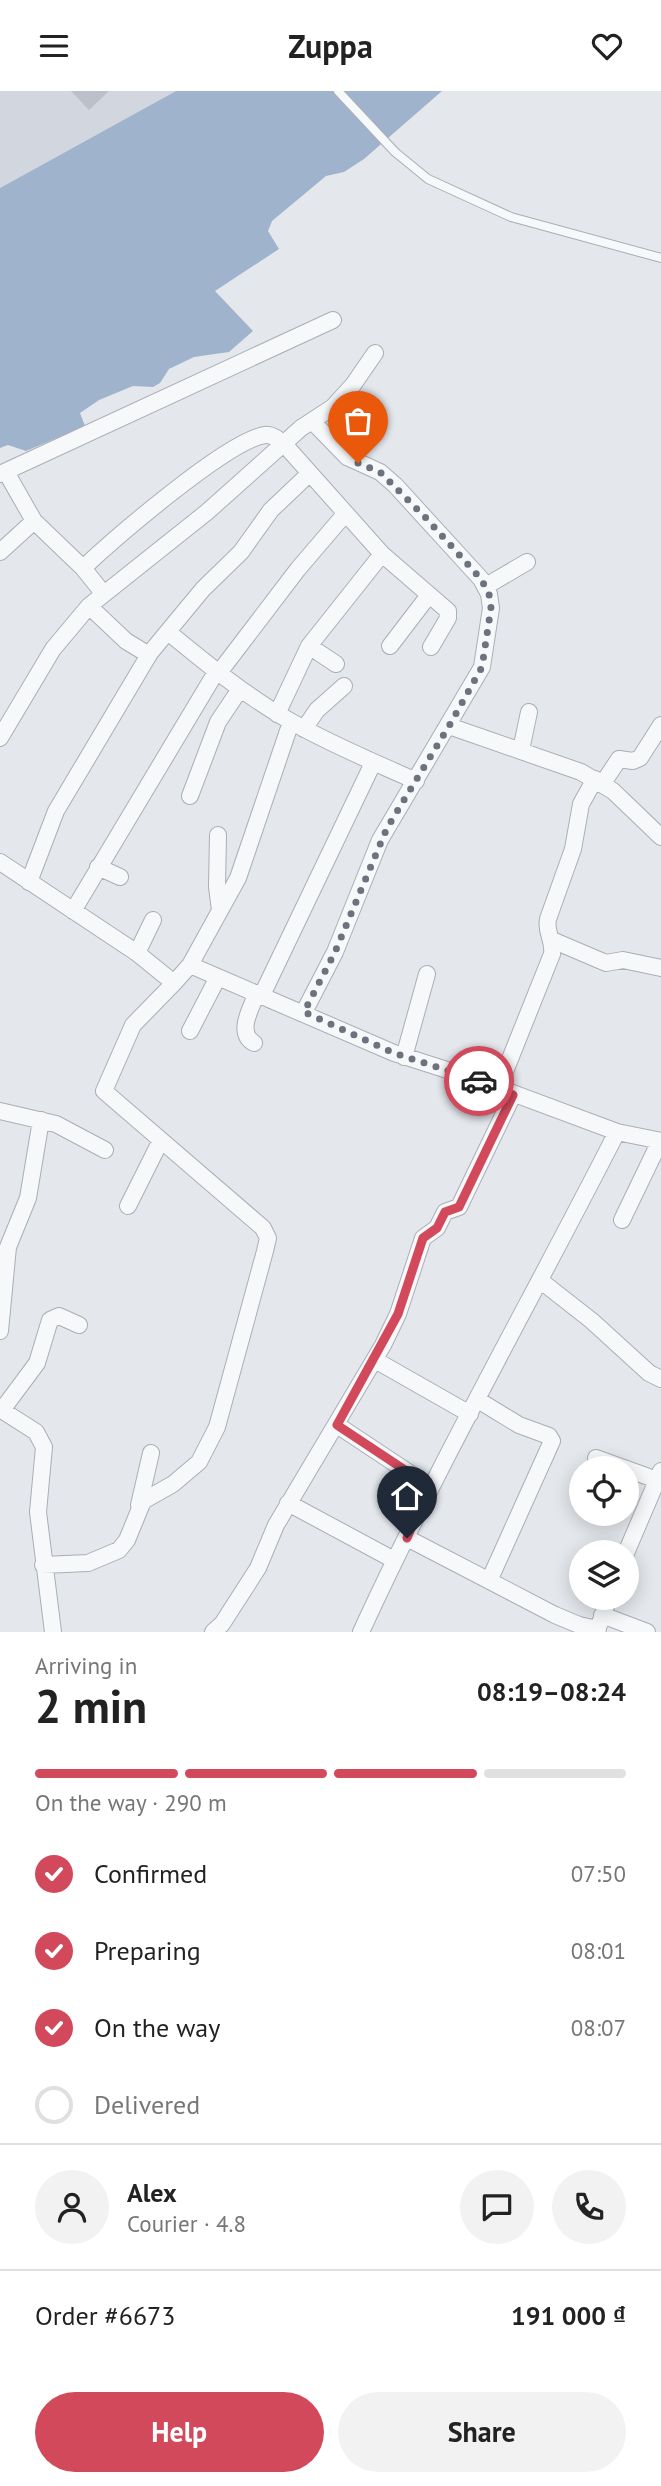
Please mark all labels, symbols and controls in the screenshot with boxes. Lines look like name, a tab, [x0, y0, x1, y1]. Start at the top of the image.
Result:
text: Zuppa	[288, 25, 373, 67]
icon: menu	[35, 27, 73, 65]
icon: heart	[588, 27, 626, 65]
pin	[328, 391, 388, 463]
icon: bag	[339, 402, 377, 440]
courier	[444, 1046, 514, 1116]
icon: car	[460, 1062, 498, 1100]
map controls	[569, 1456, 639, 1610]
button: locate	[569, 1456, 639, 1526]
pin	[377, 1466, 437, 1538]
icon: home	[388, 1477, 426, 1515]
button: layers	[569, 1540, 639, 1610]
text: Arriving in	[35, 1651, 137, 1680]
text: 08:19–08:24	[477, 1675, 626, 1708]
text: 2 min	[35, 1676, 147, 1736]
text: On the way · 290 m	[35, 1788, 227, 1817]
icon: check	[35, 1855, 73, 1893]
text: Confirmed	[94, 1857, 207, 1890]
text: 07:50	[571, 1859, 626, 1888]
icon: check	[35, 1932, 73, 1970]
text: Preparing	[94, 1934, 201, 1967]
text: 08:01	[571, 1936, 626, 1965]
icon: check	[35, 2009, 73, 2047]
text: On the way	[94, 2011, 220, 2044]
text: 08:07	[571, 2013, 626, 2042]
text: Delivered	[94, 2088, 200, 2121]
button: person	[35, 2170, 109, 2244]
button: chat	[460, 2170, 534, 2244]
button: phone	[552, 2170, 626, 2244]
text: Alex	[127, 2176, 177, 2209]
text: Courier · 4.8	[127, 2209, 246, 2238]
text: Order #6673	[35, 2299, 175, 2332]
text: 191 000 ₫	[511, 2299, 626, 2332]
button: Help	[35, 2392, 324, 2472]
button: Share	[338, 2392, 626, 2472]

